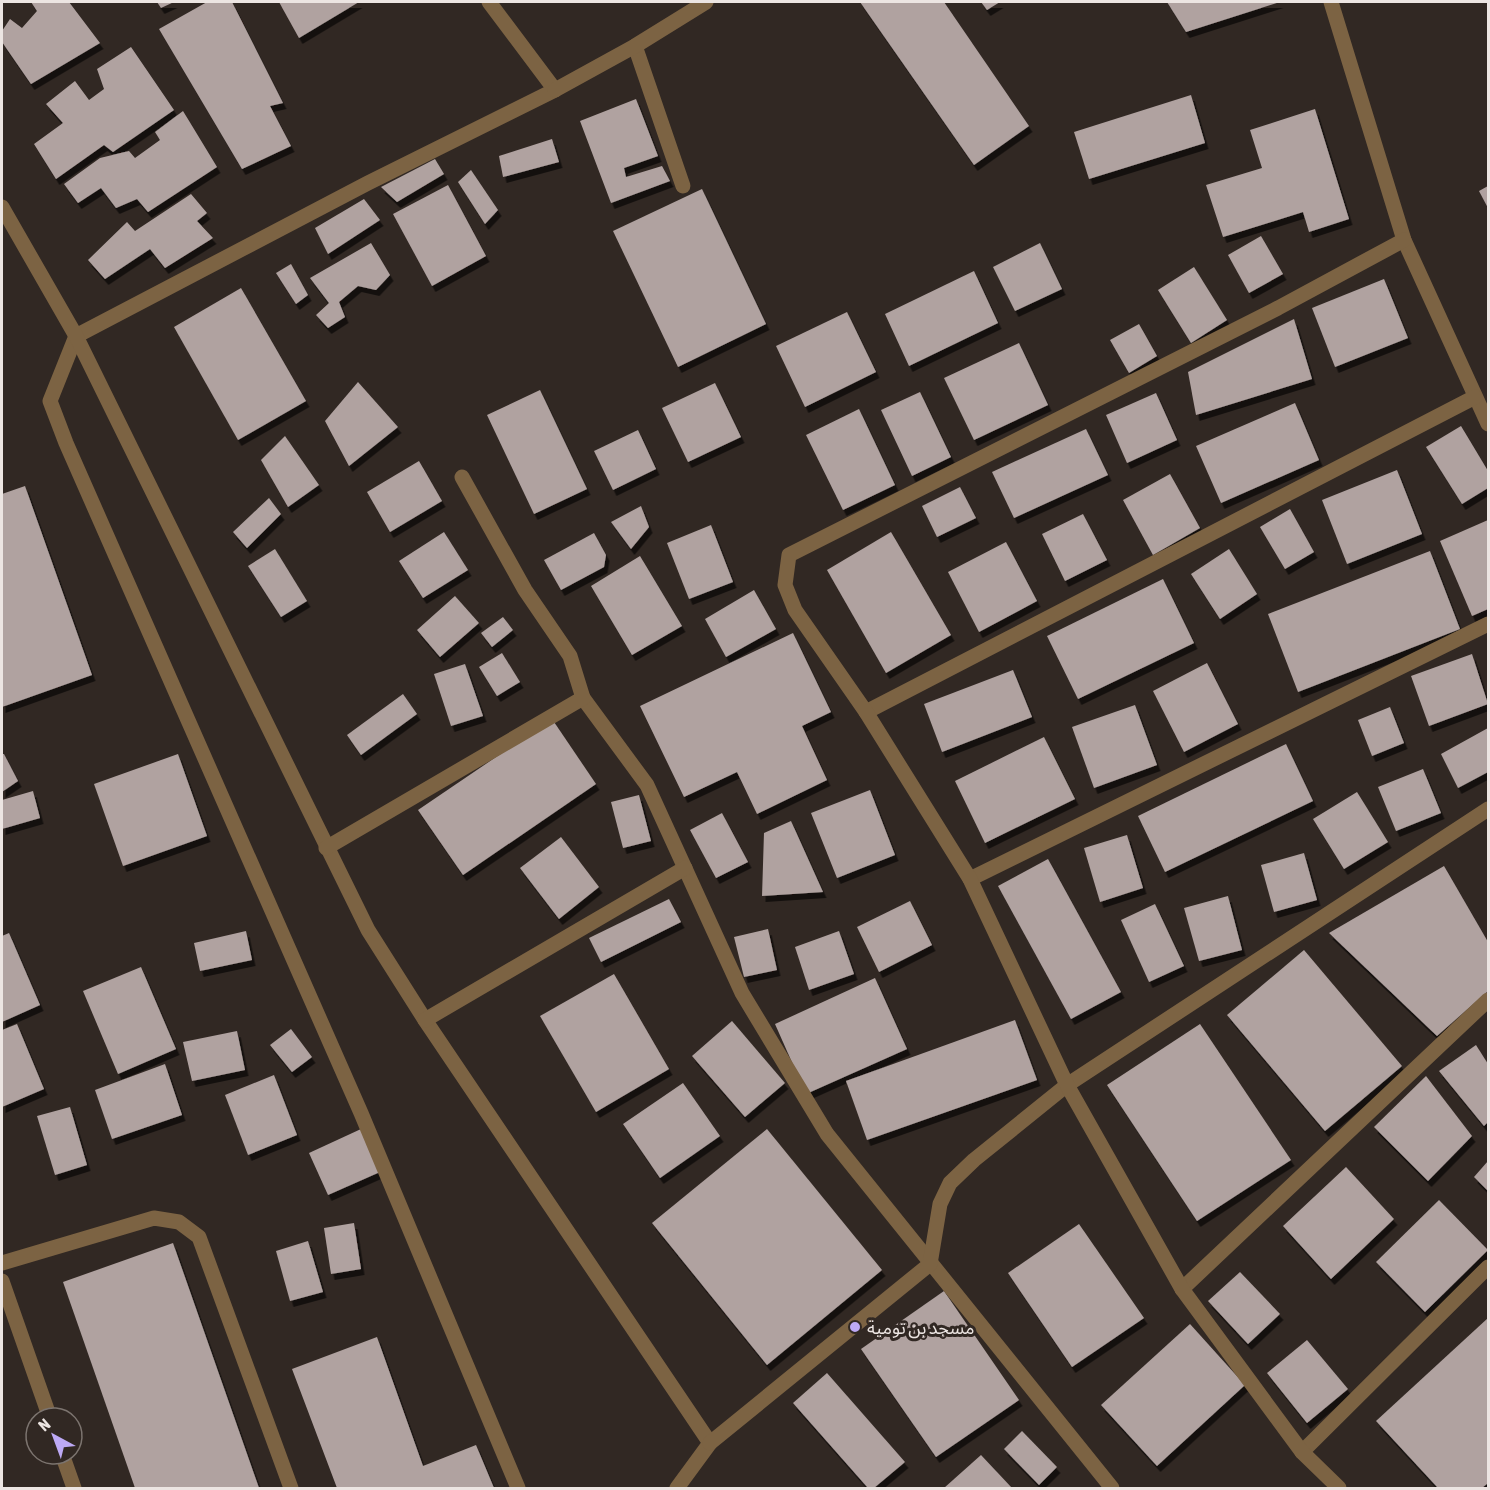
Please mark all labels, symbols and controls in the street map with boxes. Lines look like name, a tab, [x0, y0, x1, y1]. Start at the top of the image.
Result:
place label: مسجد بن تومية	[867, 1317, 975, 1339]
marker: مسجد بن تومية	[848, 1320, 862, 1334]
north arrow	[24, 1406, 84, 1466]
text: N	[35, 1415, 54, 1435]

